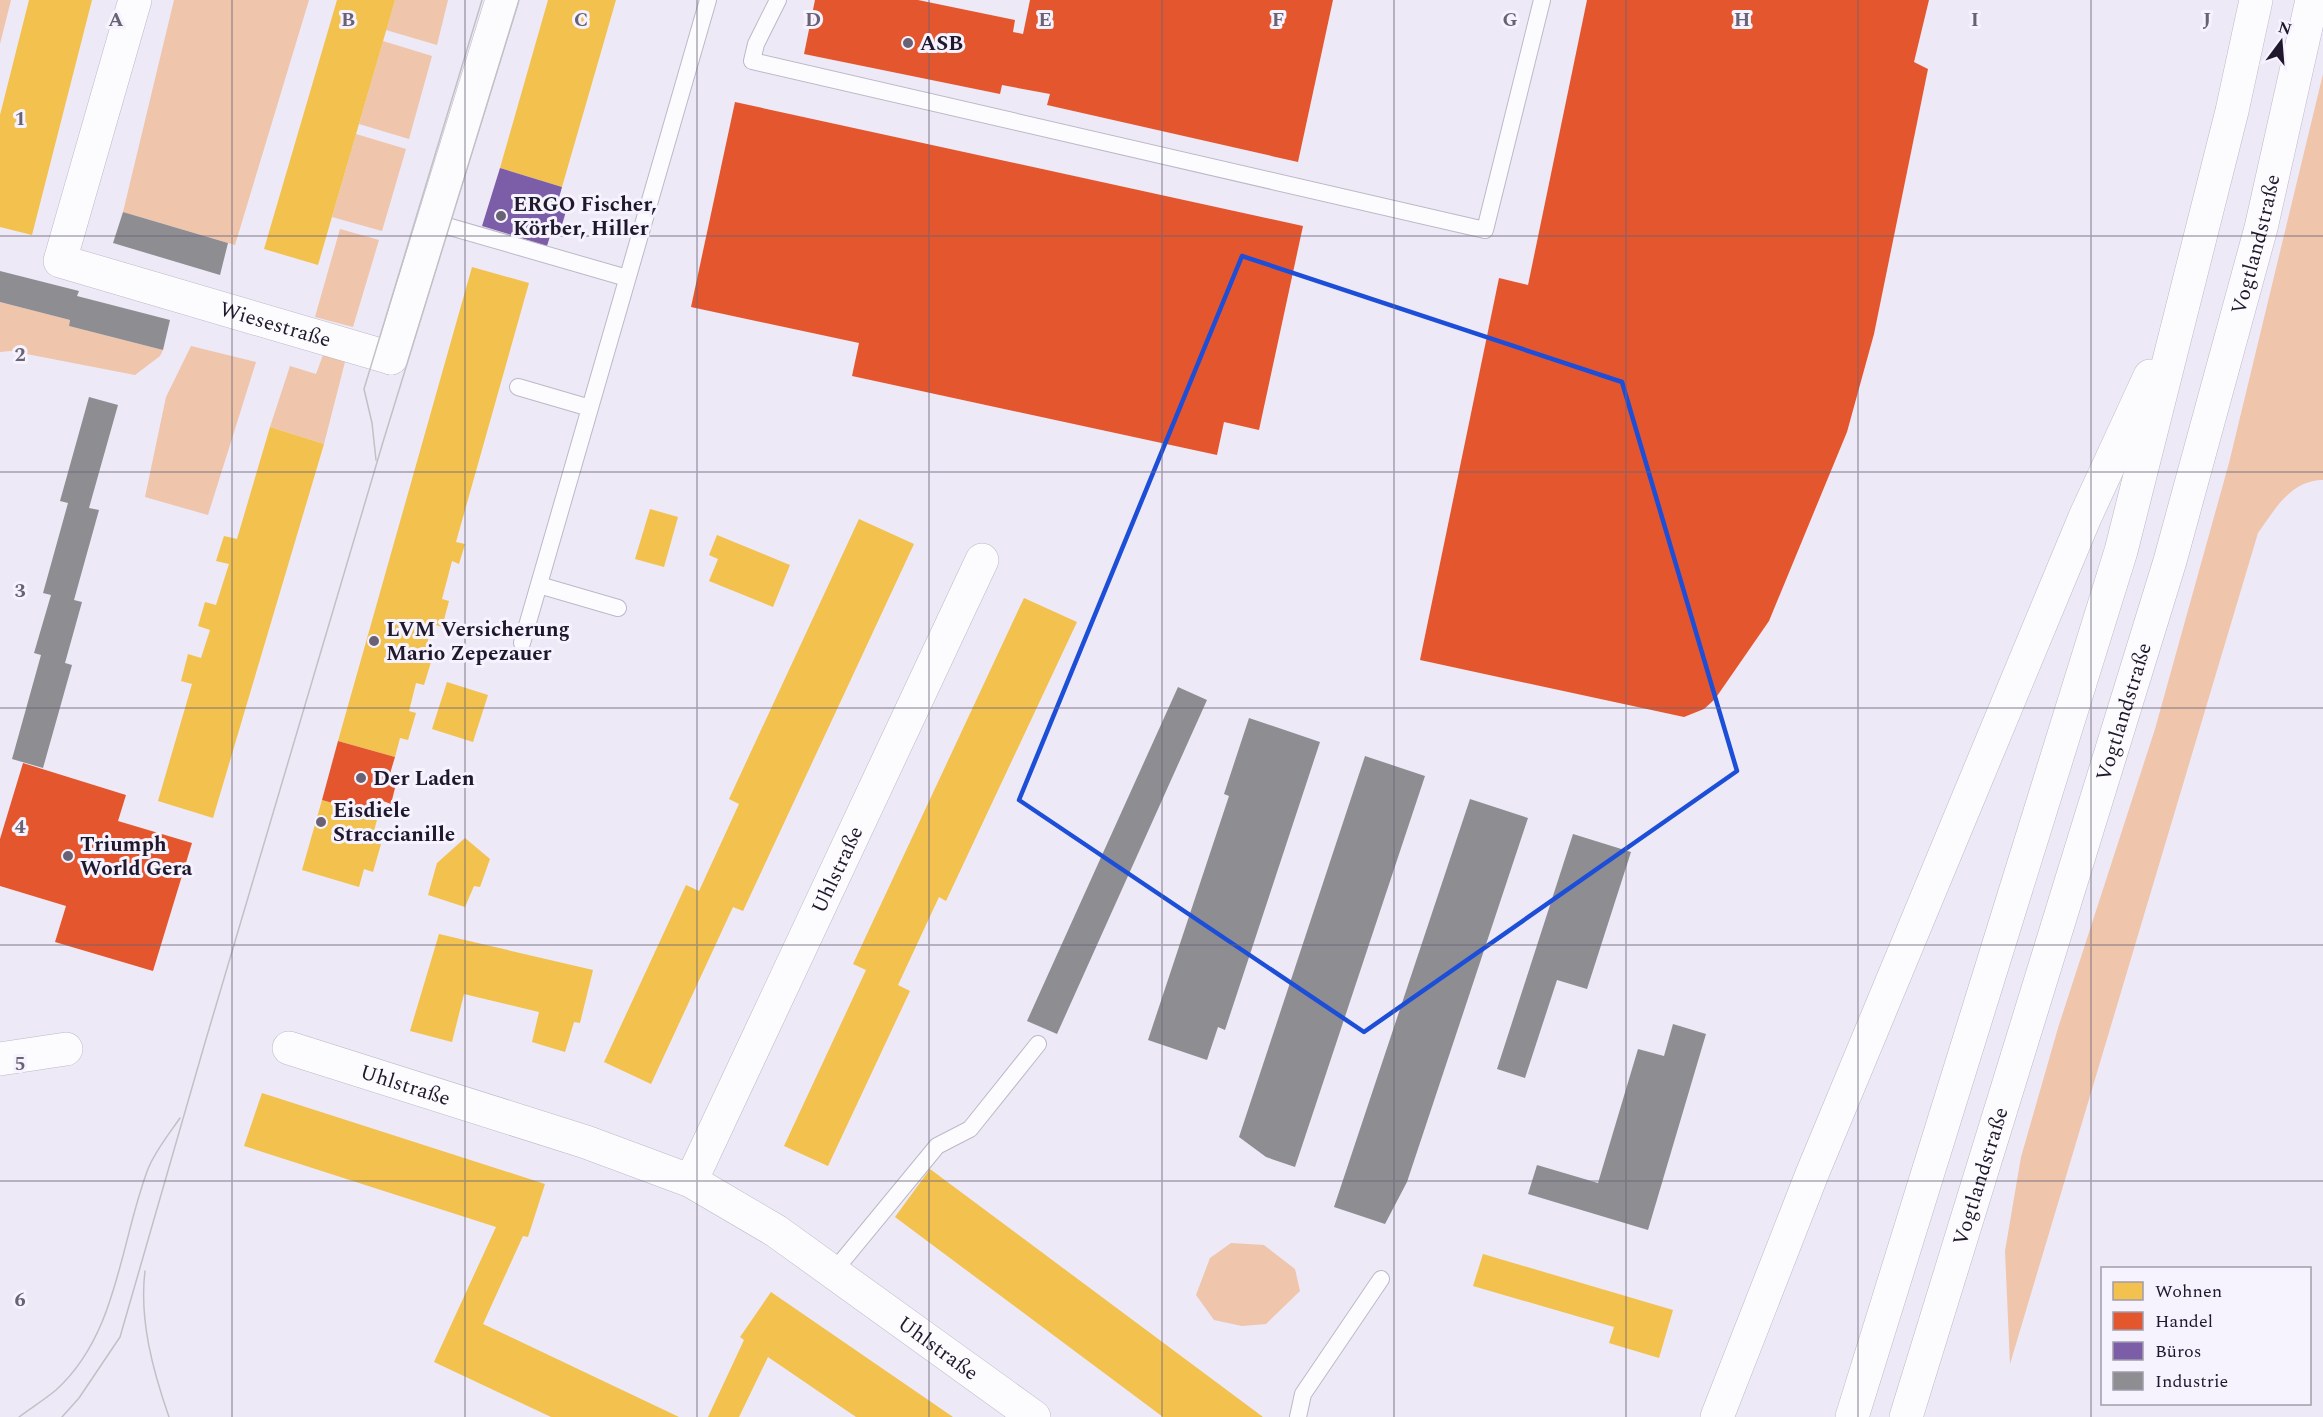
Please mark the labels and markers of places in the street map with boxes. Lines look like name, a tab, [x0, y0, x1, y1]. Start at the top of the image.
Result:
place label: ASB	[920, 28, 963, 60]
marker: ASB	[901, 36, 915, 50]
place label: ERGO Fischer, Körber, Hiller	[513, 189, 657, 245]
marker: ERGO Fischer, Körber, Hiller	[494, 209, 508, 223]
place label: LVM Versicherung Mario Zepezauer	[386, 614, 570, 670]
marker: LVM Versicherung Mario Zepezauer	[367, 634, 381, 648]
place label: Der Laden	[373, 763, 475, 795]
marker: Der Laden	[354, 771, 368, 785]
place label: Eisdiele Straccianille	[333, 795, 455, 851]
marker: Eisdiele Straccianille	[314, 815, 328, 829]
place label: Triumph World Gera	[80, 829, 193, 885]
marker: Triumph World Gera	[61, 849, 75, 863]

